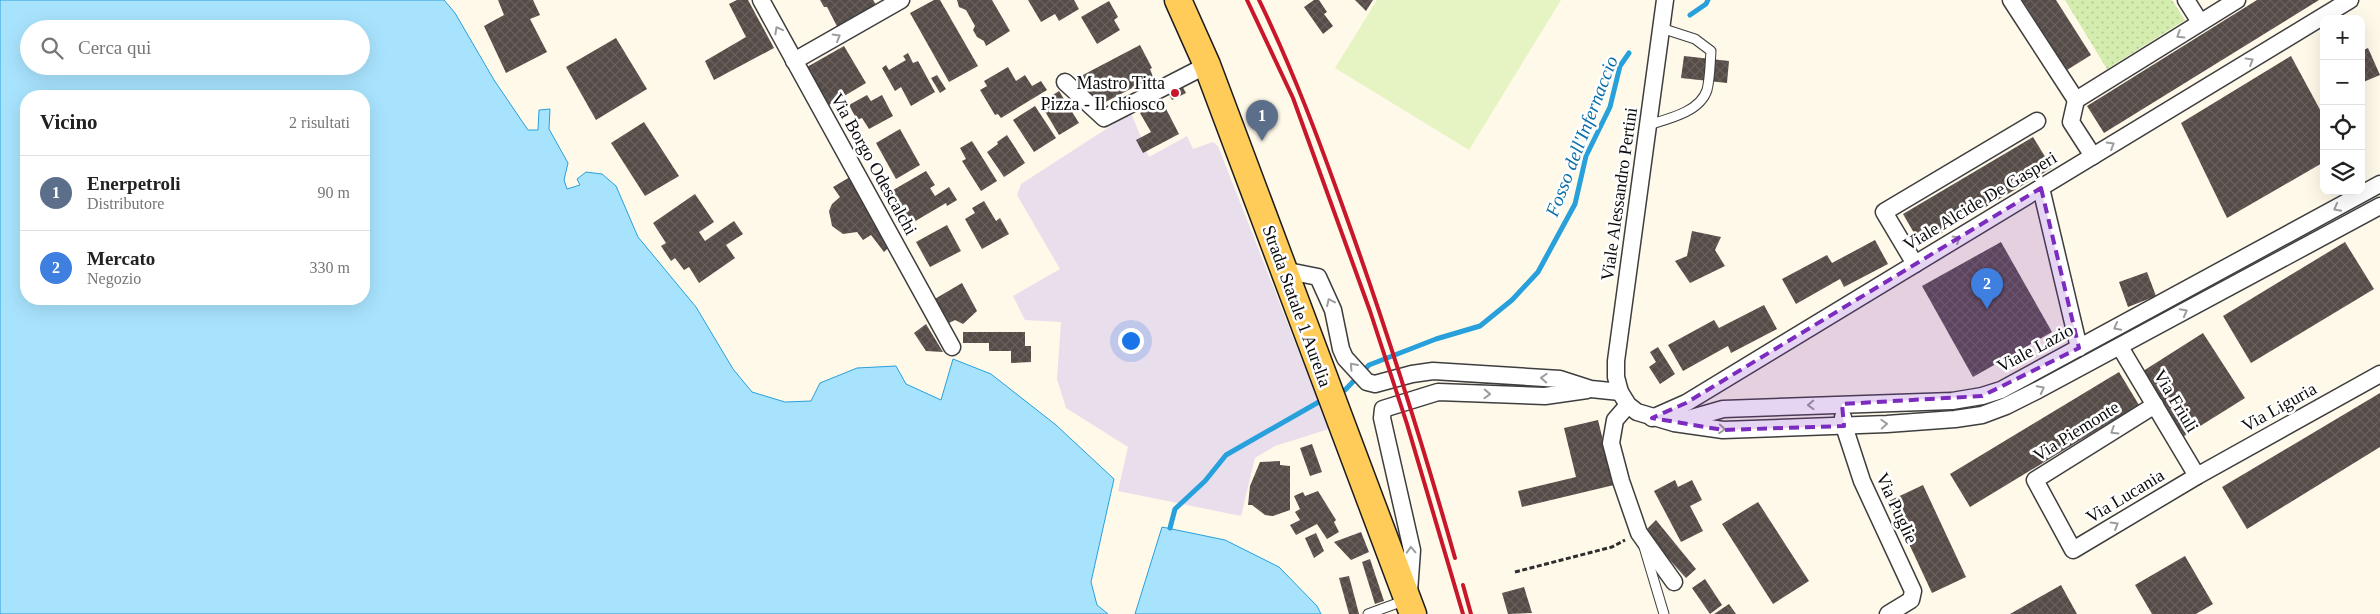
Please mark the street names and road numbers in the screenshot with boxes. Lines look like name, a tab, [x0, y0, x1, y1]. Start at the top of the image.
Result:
street label: Via Borgo Odescalchi	[827, 90, 921, 238]
street label: Viale Alessandro Pertini	[1597, 106, 1641, 282]
street label: Viale Alcide De Gasperi	[1900, 147, 2060, 255]
street label: Strada Statale 1 Aurelia	[1258, 222, 1336, 390]
street label: Viale Lazio	[1993, 320, 2077, 376]
street label: Via Friuli	[2150, 366, 2202, 436]
street label: Via Liguria	[2238, 378, 2320, 436]
street label: Via Piemonte	[2029, 397, 2123, 465]
street label: Via Lucania	[2082, 465, 2168, 527]
street label: Via Puglie	[1872, 470, 1922, 546]

